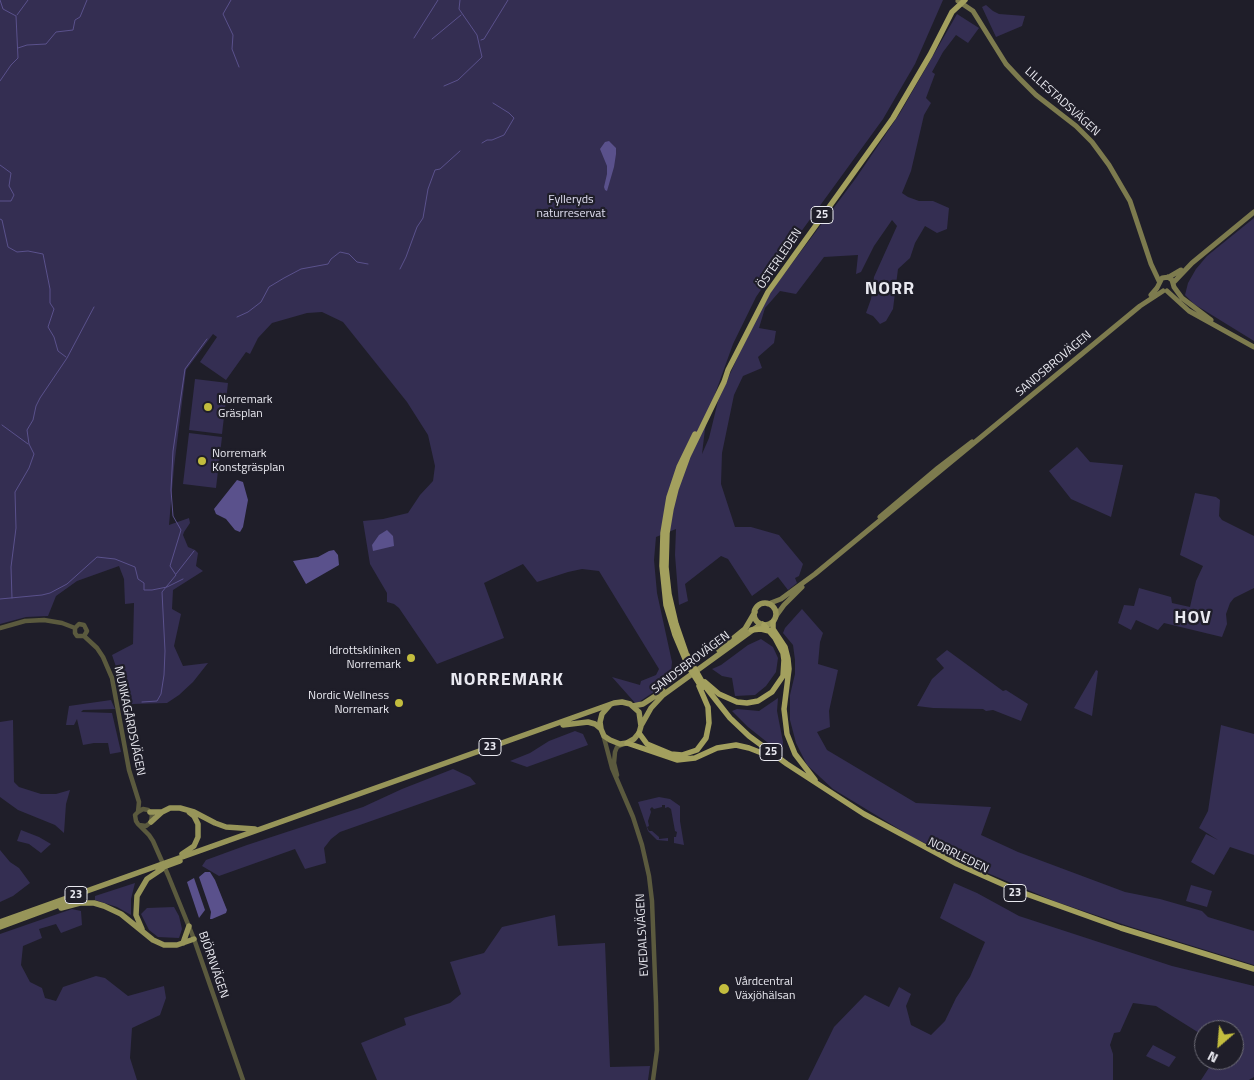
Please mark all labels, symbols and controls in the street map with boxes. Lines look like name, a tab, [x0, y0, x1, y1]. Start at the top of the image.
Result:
street label: LILLESTADSVÄGEN	[1021, 64, 1103, 140]
park label: Fylleryds naturreservat	[537, 193, 605, 221]
road number: 25	[811, 206, 833, 224]
street label: ÖSTERLEDEN	[755, 226, 805, 292]
district label: NORR	[864, 279, 916, 301]
street label: SANDSBROVÄGEN	[1013, 328, 1095, 400]
place label: Norremark Gräsplan	[218, 393, 273, 421]
marker: Norremark Gräsplan	[202, 401, 214, 413]
place label: Norremark Konstgräsplan	[212, 447, 285, 475]
marker: Norremark Konstgräsplan	[196, 455, 208, 467]
district label: HOV	[1174, 608, 1212, 630]
street label: SANDSBROVÄGEN	[649, 629, 733, 697]
place label: Idrottskliniken Norremark	[329, 644, 401, 672]
marker: Idrottskliniken Norremark	[405, 652, 417, 664]
street label: MUNKAGÅRDSVÄGEN	[110, 665, 148, 777]
district label: NORREMARK	[449, 670, 565, 692]
place label: Nordic Wellness Norremark	[308, 689, 389, 717]
marker: Nordic Wellness Norremark	[393, 697, 405, 709]
road number: 23	[479, 739, 501, 756]
road number: 25	[760, 744, 782, 760]
street label: NORRLEDEN	[925, 835, 991, 877]
road number: 23	[1004, 884, 1026, 901]
road number: 23	[65, 886, 87, 904]
street label: EVEDALSVÄGEN	[634, 893, 652, 977]
street label: BJÖRNVÄGEN	[195, 930, 231, 1000]
place label: Vårdcentral Växjöhälsan	[735, 975, 795, 1003]
marker: Vårdcentral Växjöhälsan	[717, 982, 731, 996]
north arrow	[1194, 1020, 1244, 1070]
text: N	[1203, 1046, 1222, 1069]

